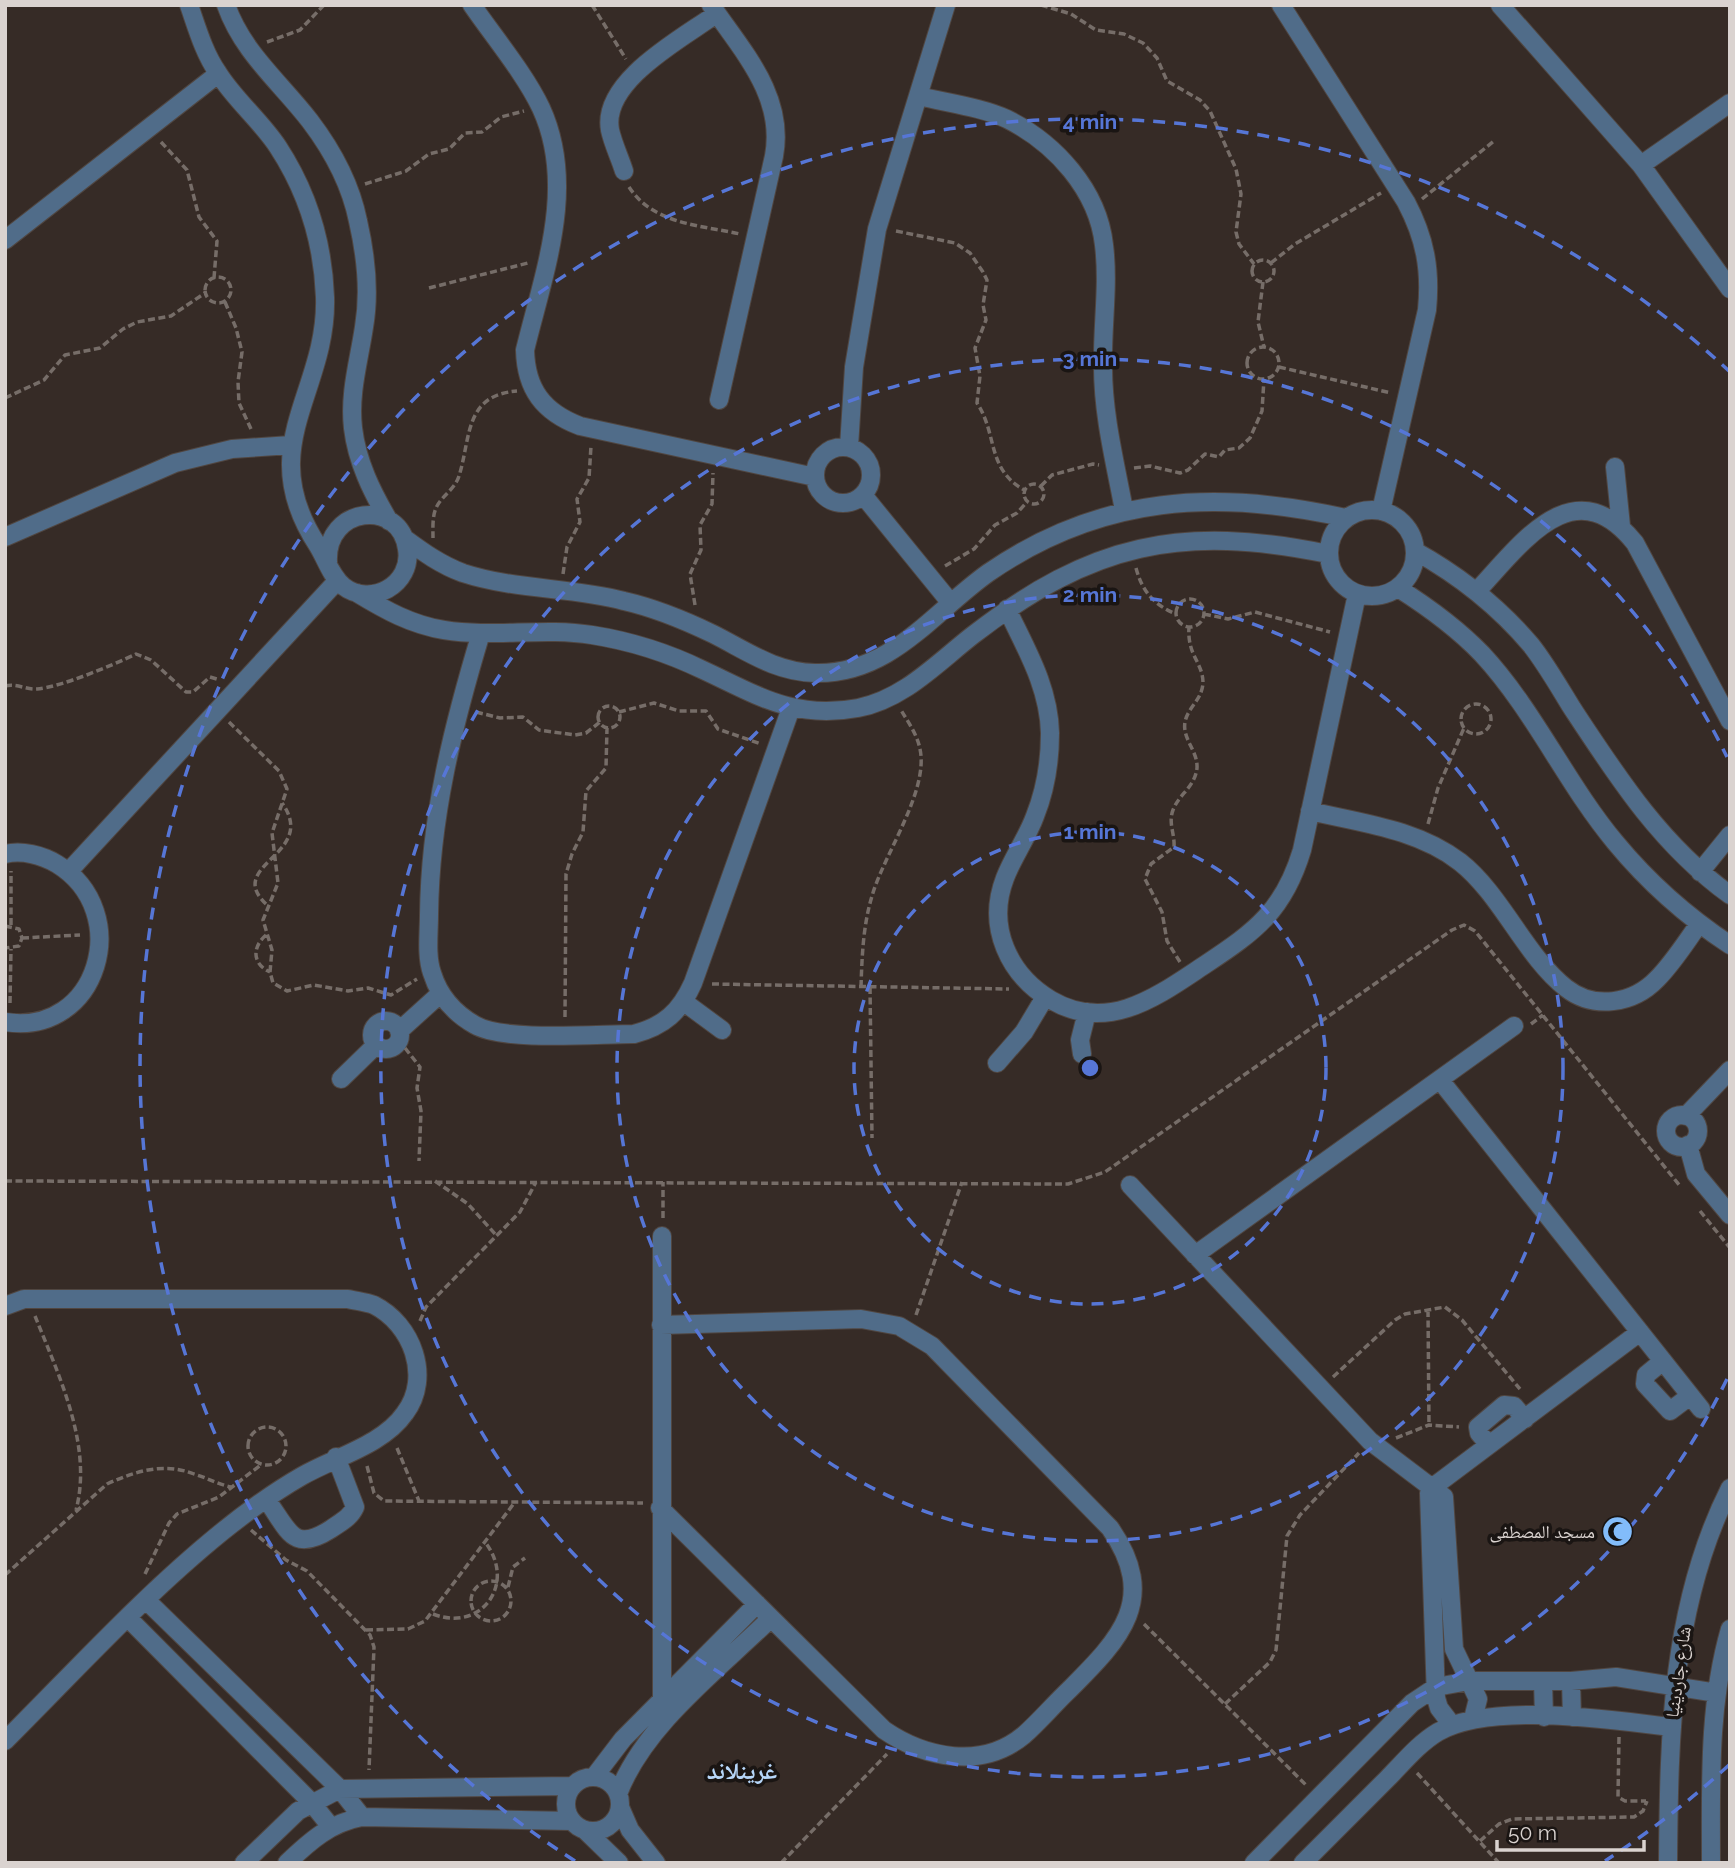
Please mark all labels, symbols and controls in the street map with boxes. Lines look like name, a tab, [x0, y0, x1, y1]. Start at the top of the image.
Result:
text: 4 min	[1063, 109, 1117, 134]
text: 3 min	[1063, 346, 1117, 371]
text: 2 min	[1063, 582, 1117, 607]
text: 1 min	[1063, 819, 1117, 844]
centre of rings	[1078, 1056, 1102, 1080]
mosque icon: مسجد المصطفى	[1601, 1514, 1635, 1548]
place label: مسجد المصطفى	[1490, 1521, 1595, 1543]
street label: شارع جاردينيا	[1661, 1625, 1696, 1719]
district label: غرينلاند	[707, 1756, 777, 1785]
scale bar	[1497, 1808, 1644, 1852]
text: 50 m	[1508, 1820, 1557, 1845]

